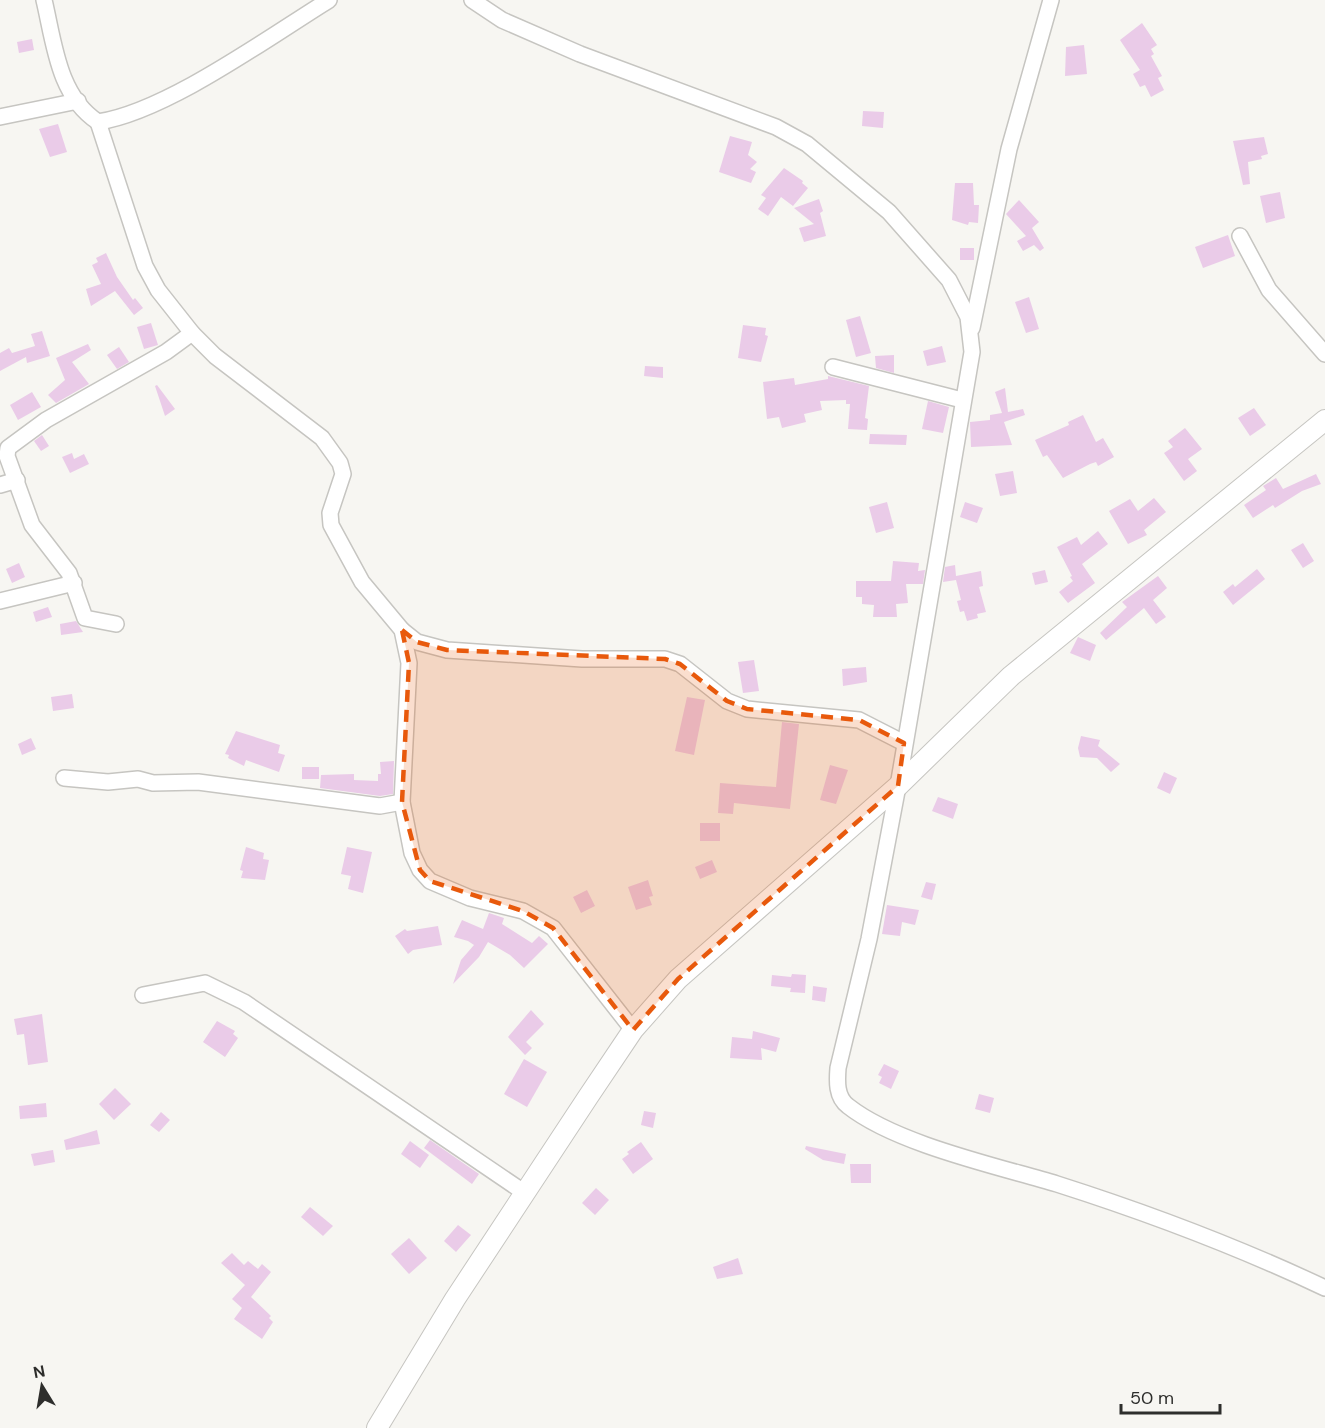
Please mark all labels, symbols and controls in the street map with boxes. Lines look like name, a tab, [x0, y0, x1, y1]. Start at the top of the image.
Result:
north arrow	[12, 1356, 72, 1416]
text: N	[32, 1360, 47, 1383]
scale bar	[1121, 1377, 1220, 1415]
text: 50 m	[1130, 1386, 1174, 1410]

